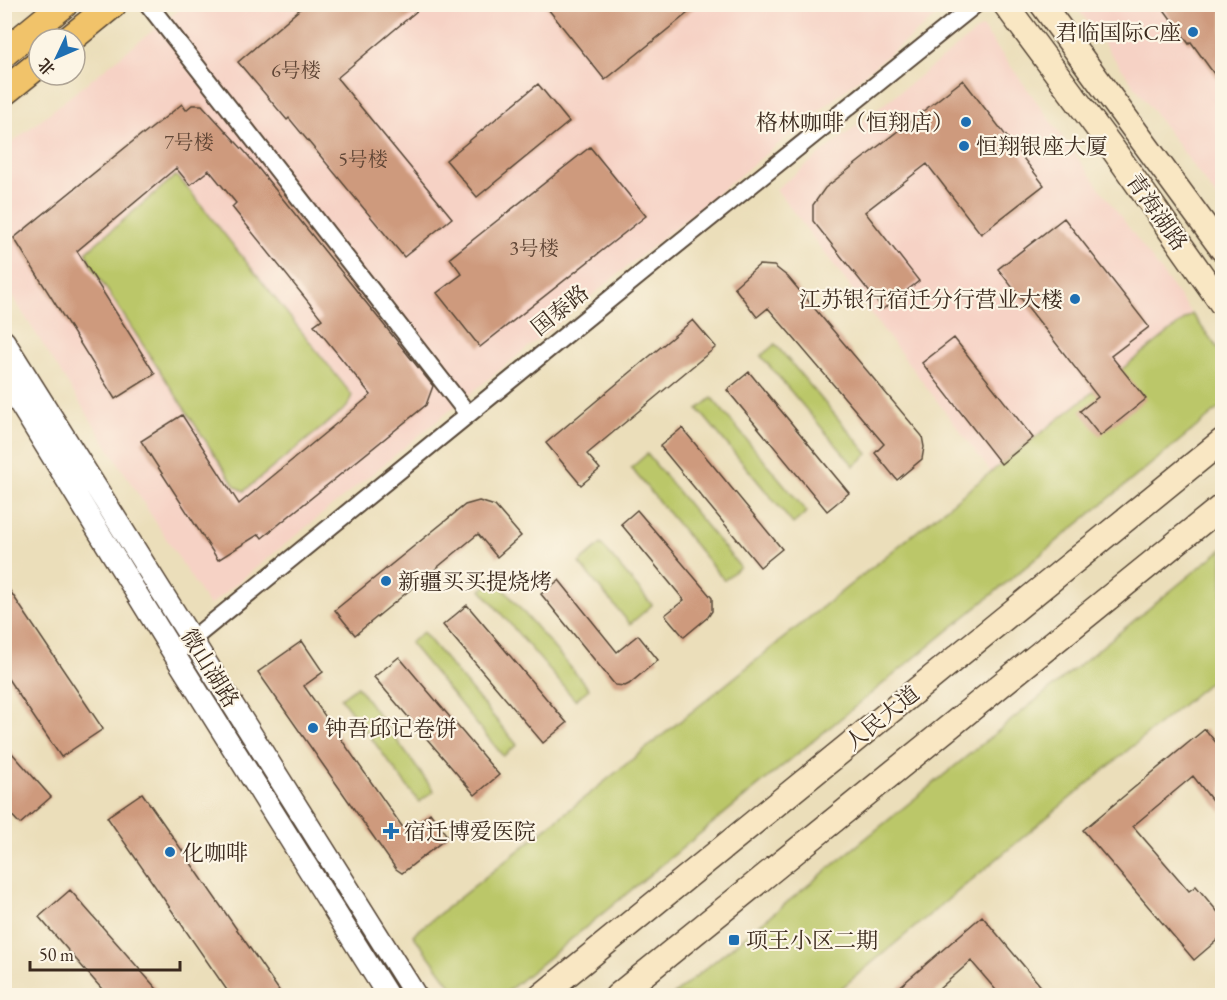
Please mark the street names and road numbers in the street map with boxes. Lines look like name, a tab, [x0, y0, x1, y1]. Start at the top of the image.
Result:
street label: 青海湖路	[1120, 168, 1194, 256]
street label: 国泰路	[525, 278, 595, 342]
street label: 微山湖路	[174, 623, 246, 713]
street label: 人民大道	[839, 679, 925, 757]

